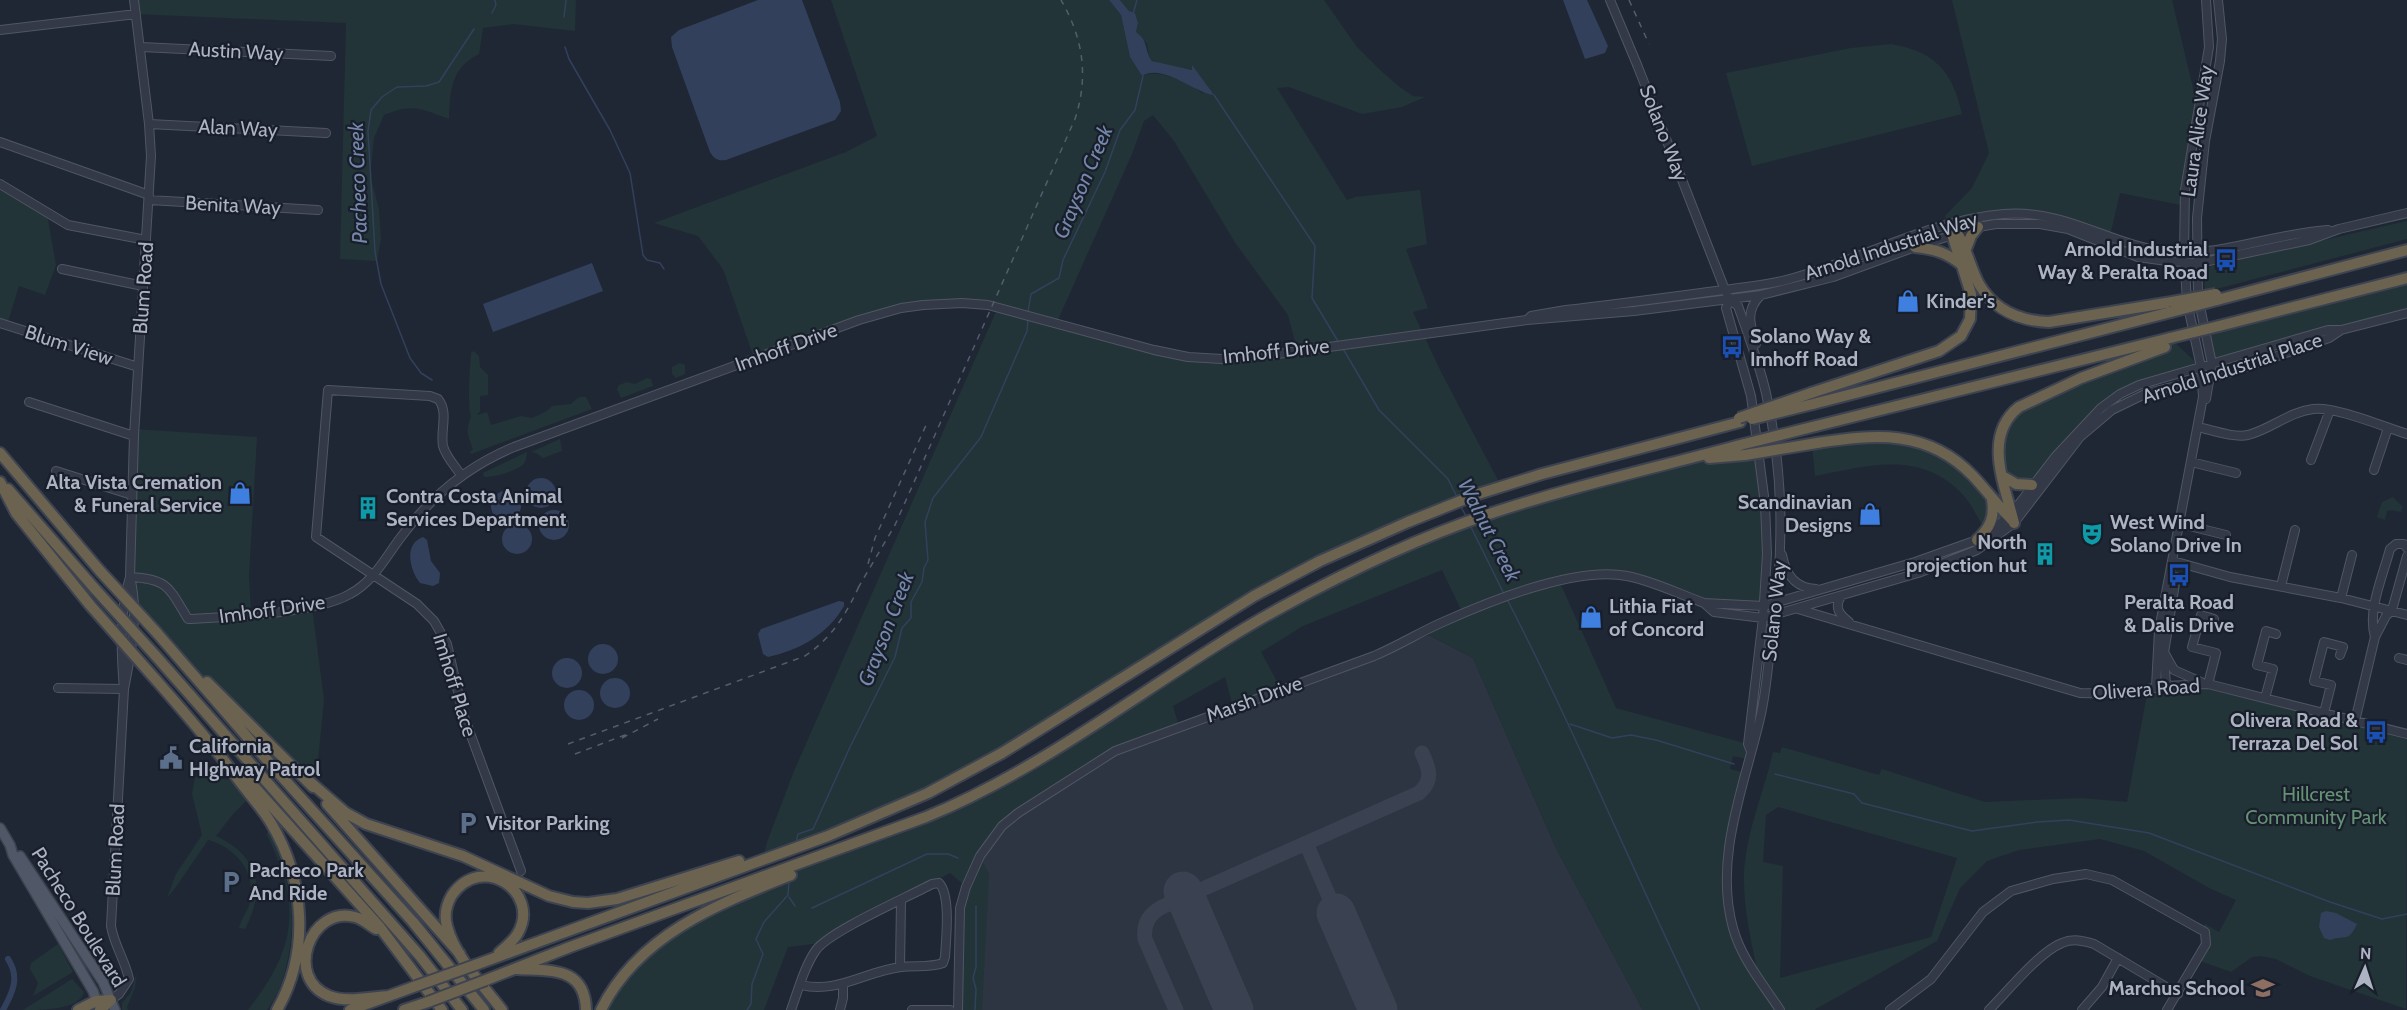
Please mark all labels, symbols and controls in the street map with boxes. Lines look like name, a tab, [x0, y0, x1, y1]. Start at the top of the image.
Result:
street label: Austin Way	[188, 37, 284, 65]
street label: Laura Alice Way	[2176, 64, 2218, 198]
street label: Solano Way	[1635, 82, 1693, 184]
street label: Alan Way	[198, 114, 278, 142]
water label: Pacheco Creek	[343, 121, 372, 244]
water label: Grayson Creek	[1047, 121, 1118, 242]
street label: Benita Way	[185, 191, 281, 219]
street label: Arnold Industrial Way	[1801, 207, 1981, 285]
place label: Arnold Industrial Way & Peralta Road	[2038, 237, 2208, 284]
street label: Blum Road	[128, 241, 158, 335]
bus stop icon: Arnold Industrial Way & Peralta Road	[2213, 247, 2239, 273]
shop icon: Kinder's	[1895, 288, 1921, 314]
place label: Kinder's	[1926, 289, 1995, 313]
street label: Imhoff Drive	[732, 317, 840, 377]
street label: Blum View	[22, 320, 117, 371]
place label: Solano Way & Imhoff Road	[1750, 324, 1871, 371]
street label: Arnold Industrial Place	[2139, 328, 2325, 408]
street label: Imhoff Drive	[1222, 333, 1330, 369]
bus stop icon: Solano Way & Imhoff Road	[1719, 334, 1745, 360]
place label: Alta Vista Cremation & Funeral Service	[46, 470, 222, 517]
water label: Walnut Creek	[1453, 474, 1527, 586]
shop icon: Alta Vista Cremation & Funeral Service	[227, 480, 253, 506]
place label: Contra Costa Animal Services Department	[386, 484, 567, 531]
place label: Scandinavian Designs	[1738, 490, 1852, 537]
building icon: Contra Costa Animal Services Department	[355, 495, 381, 521]
shop icon: Scandinavian Designs	[1857, 501, 1883, 527]
place label: West Wind Solano Drive In	[2110, 510, 2242, 557]
theatre icon: West Wind Solano Drive In	[2079, 521, 2105, 547]
place label: North projection hut	[1906, 530, 2027, 577]
building icon: North projection hut	[2032, 541, 2058, 567]
street label: Solano Way	[1757, 559, 1791, 663]
bus stop icon: Peralta Road & Dalis Drive	[2166, 562, 2192, 588]
water label: Grayson Creek	[852, 567, 919, 690]
street label: Imhoff Drive	[217, 590, 327, 628]
place label: Peralta Road & Dalis Drive	[2124, 590, 2234, 637]
place label: Lithia Fiat of Concord	[1609, 594, 1704, 641]
shop icon: Lithia Fiat of Concord	[1578, 604, 1604, 630]
street label: Imhoff Place	[428, 630, 482, 740]
street label: Marsh Drive	[1203, 671, 1305, 727]
street label: Olivera Road	[2091, 673, 2201, 705]
place label: Olivera Road & Terraza Del Sol	[2229, 708, 2358, 755]
bus stop icon: Olivera Road & Terraza Del Sol	[2363, 719, 2389, 745]
place label: California HIghway Patrol	[189, 734, 320, 781]
public building icon: California HIghway Patrol	[158, 745, 184, 771]
park label: Hillcrest Community Park	[2245, 782, 2387, 829]
street label: Blum Road	[101, 803, 129, 897]
parking icon: Visitor Parking	[455, 810, 481, 836]
place label: Visitor Parking	[486, 811, 610, 835]
street label: Pacheco Boulevard	[26, 843, 132, 991]
place label: Pacheco Park And Ride	[249, 858, 364, 905]
parking icon: Pacheco Park And Ride	[218, 869, 244, 895]
north arrow	[2335, 938, 2395, 998]
text: N	[2360, 944, 2372, 963]
school or university icon: Marchus School	[2250, 975, 2276, 1001]
place label: Marchus School	[2108, 976, 2245, 1000]

